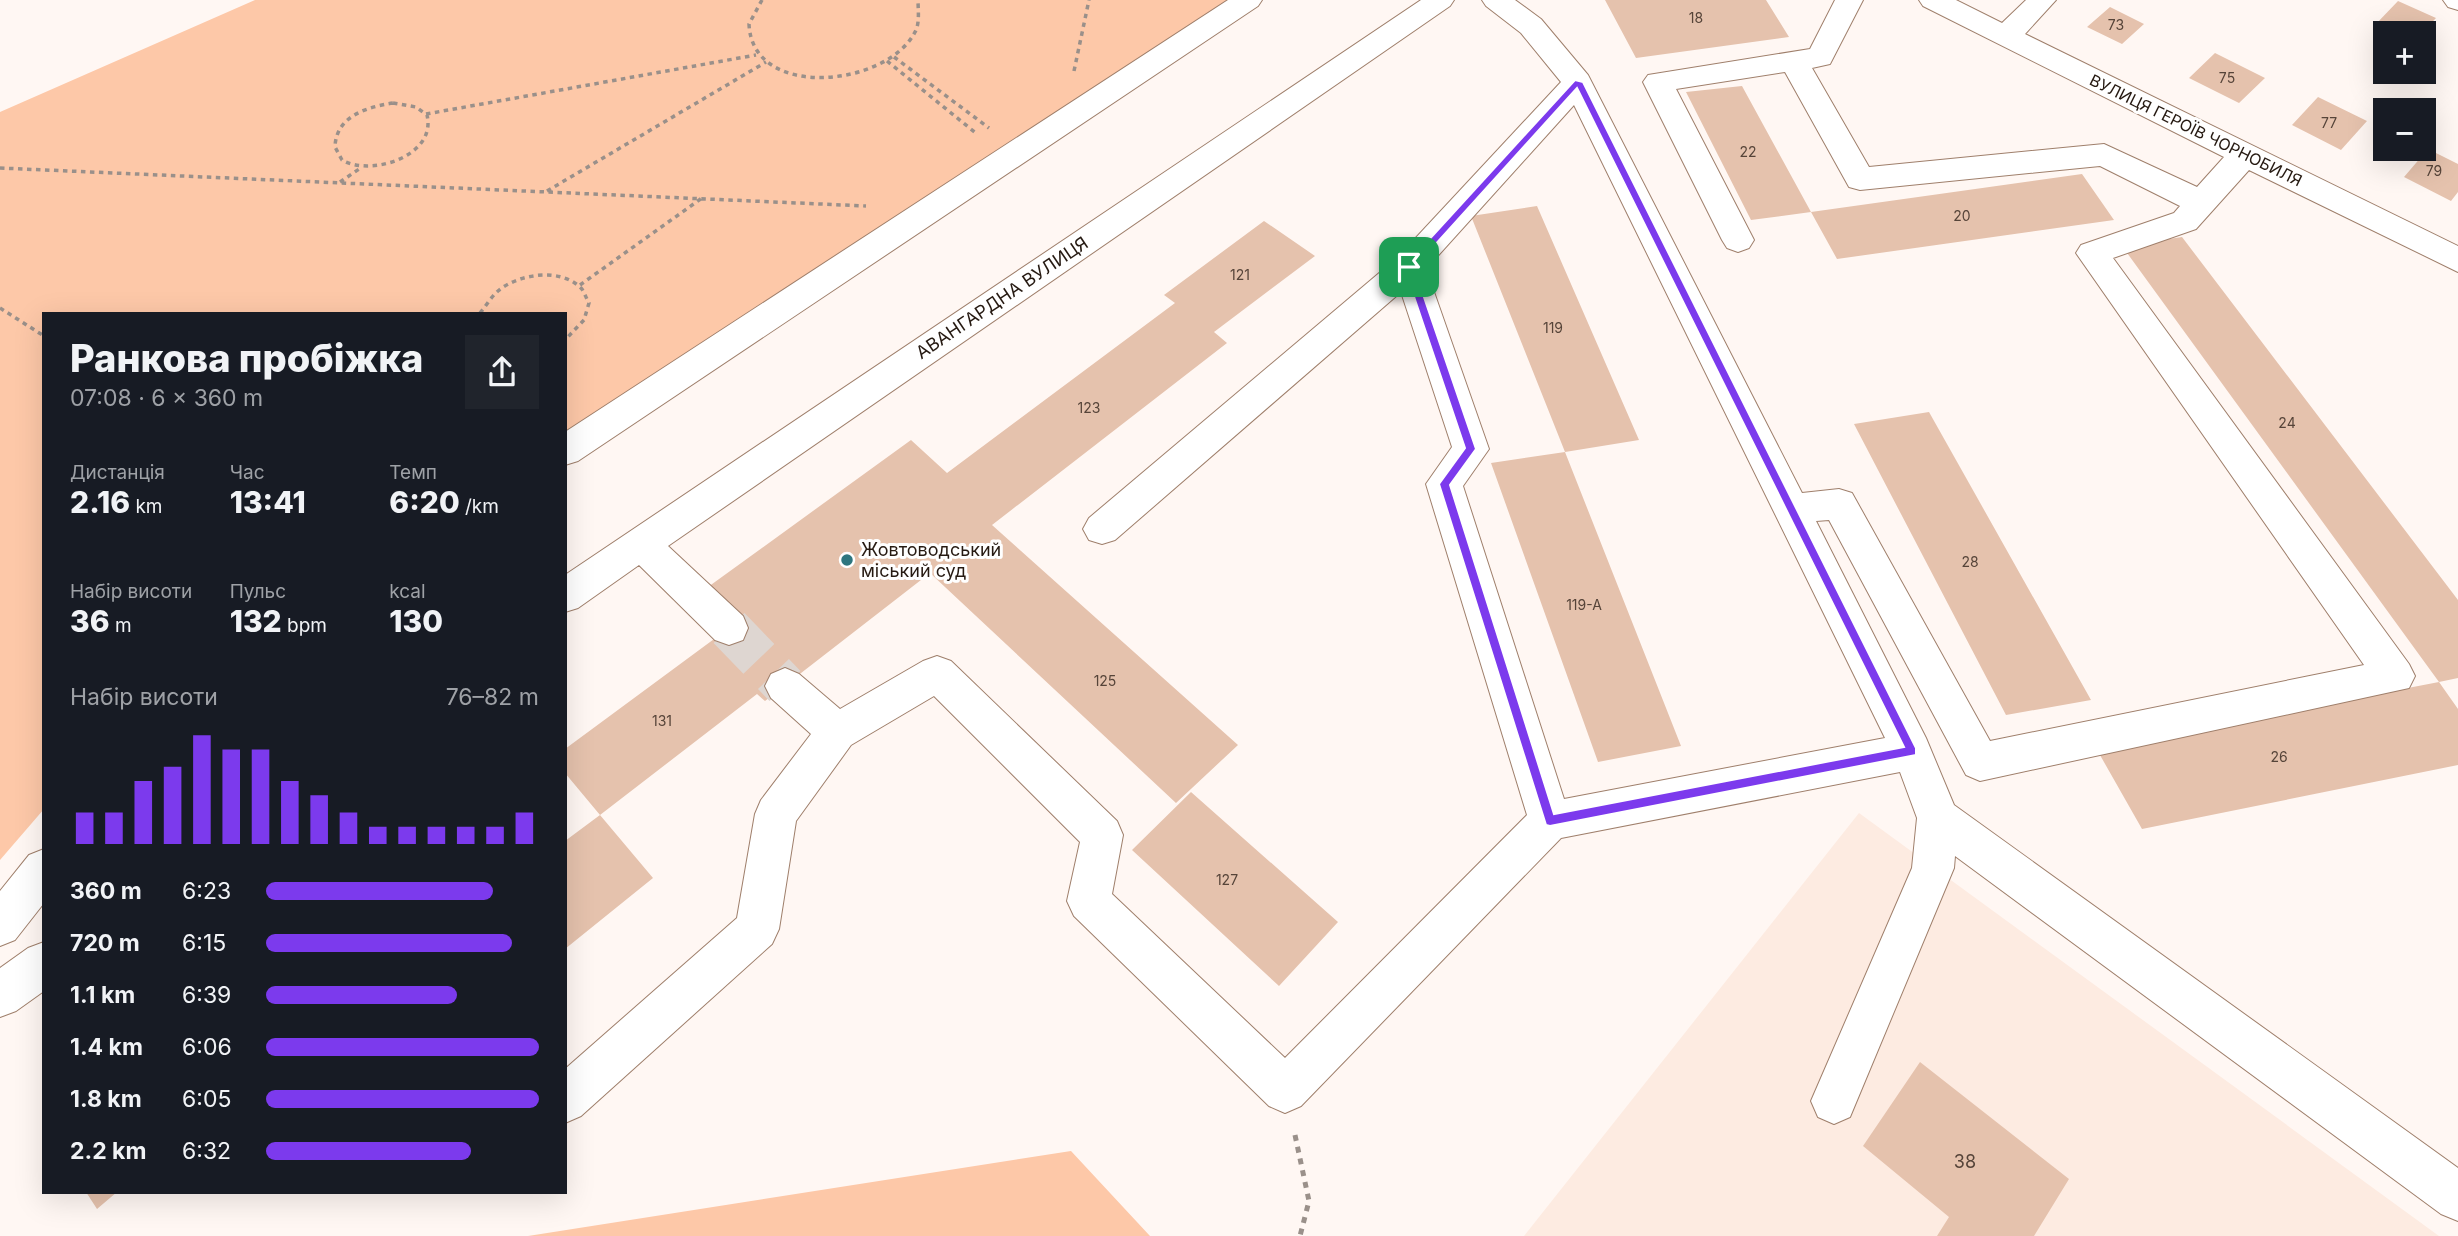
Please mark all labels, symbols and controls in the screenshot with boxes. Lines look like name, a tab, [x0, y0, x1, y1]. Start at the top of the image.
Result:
house number: 18	[1689, 9, 1703, 26]
house number: 73	[2108, 16, 2124, 33]
map controls	[2373, 21, 2436, 161]
button: +	[2373, 21, 2436, 84]
house number: 75	[2219, 69, 2235, 86]
street label: ВУЛИЦЯ ГЕРОЇВ ЧОРНОБИЛЯ	[2086, 70, 2306, 190]
button: −	[2373, 98, 2436, 161]
house number: 77	[2321, 114, 2337, 131]
house number: 22	[1739, 143, 1757, 160]
house number: 79	[2426, 162, 2442, 179]
house number: 20	[1953, 207, 1971, 224]
street label: АВАНГАРДНА ВУЛИЦЯ	[912, 232, 1092, 363]
pin	[1379, 237, 1439, 297]
icon: arrive	[1390, 248, 1428, 286]
house number: 121	[1230, 266, 1250, 283]
house number: 119	[1543, 319, 1563, 336]
text: Ранкова пробіжка	[70, 335, 423, 381]
button: share	[465, 335, 539, 409]
text: 07:08 · 6 × 360 m	[70, 384, 263, 412]
house number: 123	[1078, 399, 1100, 416]
house number: 24	[2278, 414, 2296, 431]
text: Дистанція	[70, 461, 165, 484]
text: Час	[230, 461, 264, 484]
text: Темп	[389, 461, 437, 484]
text: 2.16	[70, 484, 130, 520]
text: 13:41	[230, 484, 306, 520]
text: 6:20	[389, 484, 460, 520]
text: km	[130, 495, 162, 518]
text: /km	[460, 495, 499, 518]
place label: Жовтоводський міський суд	[861, 539, 1001, 581]
marker: Жовтоводський міський суд	[839, 552, 855, 568]
house number: 28	[1961, 553, 1979, 570]
text: Набір висоти	[70, 580, 192, 603]
text: Пульс	[230, 580, 286, 603]
text: kcal	[389, 580, 426, 603]
house number: 119-А	[1566, 596, 1602, 613]
text: 36	[70, 603, 110, 639]
text: 132	[230, 603, 282, 639]
text: 130	[389, 603, 443, 639]
text: m	[110, 614, 132, 637]
text: bpm	[282, 614, 327, 637]
house number: 125	[1094, 672, 1116, 689]
text: Набір висоти	[70, 683, 218, 711]
text: 76–82 m	[446, 683, 539, 711]
house number: 131	[652, 712, 672, 729]
house number: 26	[2270, 748, 2288, 765]
house number: 127	[1216, 871, 1238, 888]
text: 360 m	[70, 877, 142, 905]
text: 6:23	[182, 877, 231, 905]
text: 720 m	[70, 929, 140, 957]
text: 6:15	[182, 929, 226, 957]
text: 1.1 km	[70, 981, 135, 1009]
text: 6:39	[182, 981, 231, 1009]
text: 1.4 km	[70, 1033, 143, 1061]
text: 6:06	[182, 1033, 232, 1061]
text: 1.8 km	[70, 1085, 142, 1113]
text: 6:05	[182, 1085, 231, 1113]
text: 2.2 km	[70, 1137, 146, 1165]
text: 6:32	[182, 1137, 231, 1165]
house number: 38	[1954, 1151, 1976, 1172]

